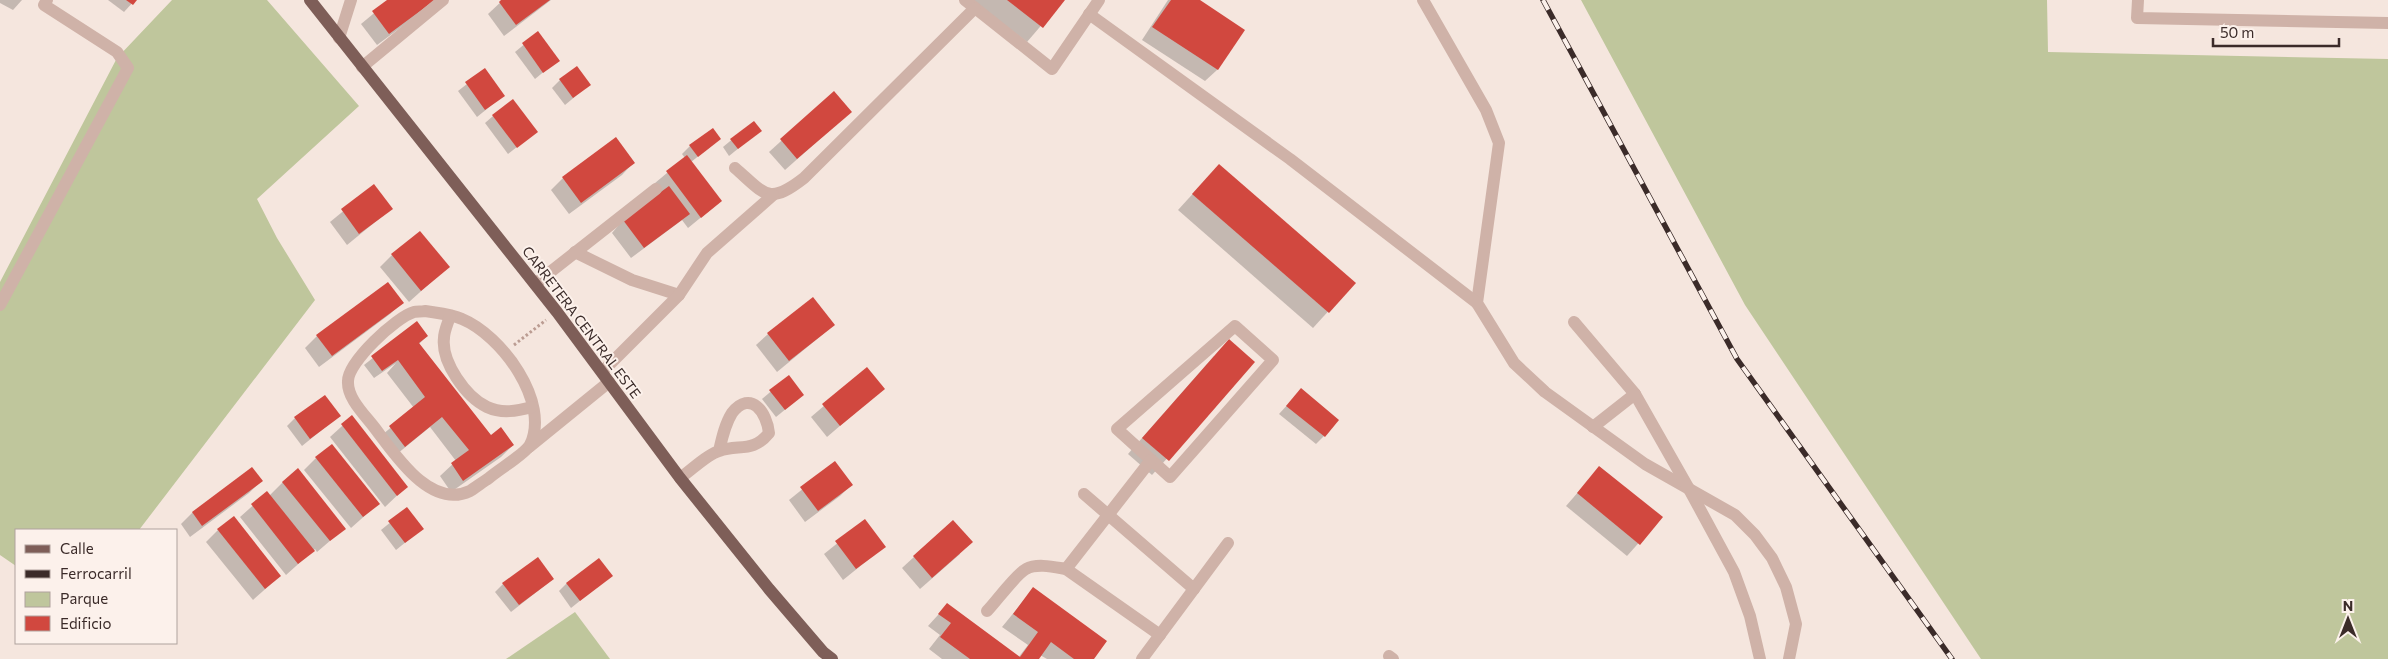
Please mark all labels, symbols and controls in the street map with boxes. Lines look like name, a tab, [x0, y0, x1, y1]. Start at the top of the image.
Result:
scale bar	[2213, 15, 2339, 47]
text: 50 m	[2220, 23, 2254, 41]
street label: CARRETERA CENTRAL ESTE	[519, 243, 645, 401]
legend	[15, 529, 178, 644]
text: Calle	[60, 539, 94, 557]
text: Ferrocarril	[60, 564, 132, 582]
text: Parque	[60, 589, 108, 607]
north arrow	[2323, 594, 2373, 644]
text: N	[2343, 597, 2353, 614]
text: Edificio	[60, 614, 111, 632]

